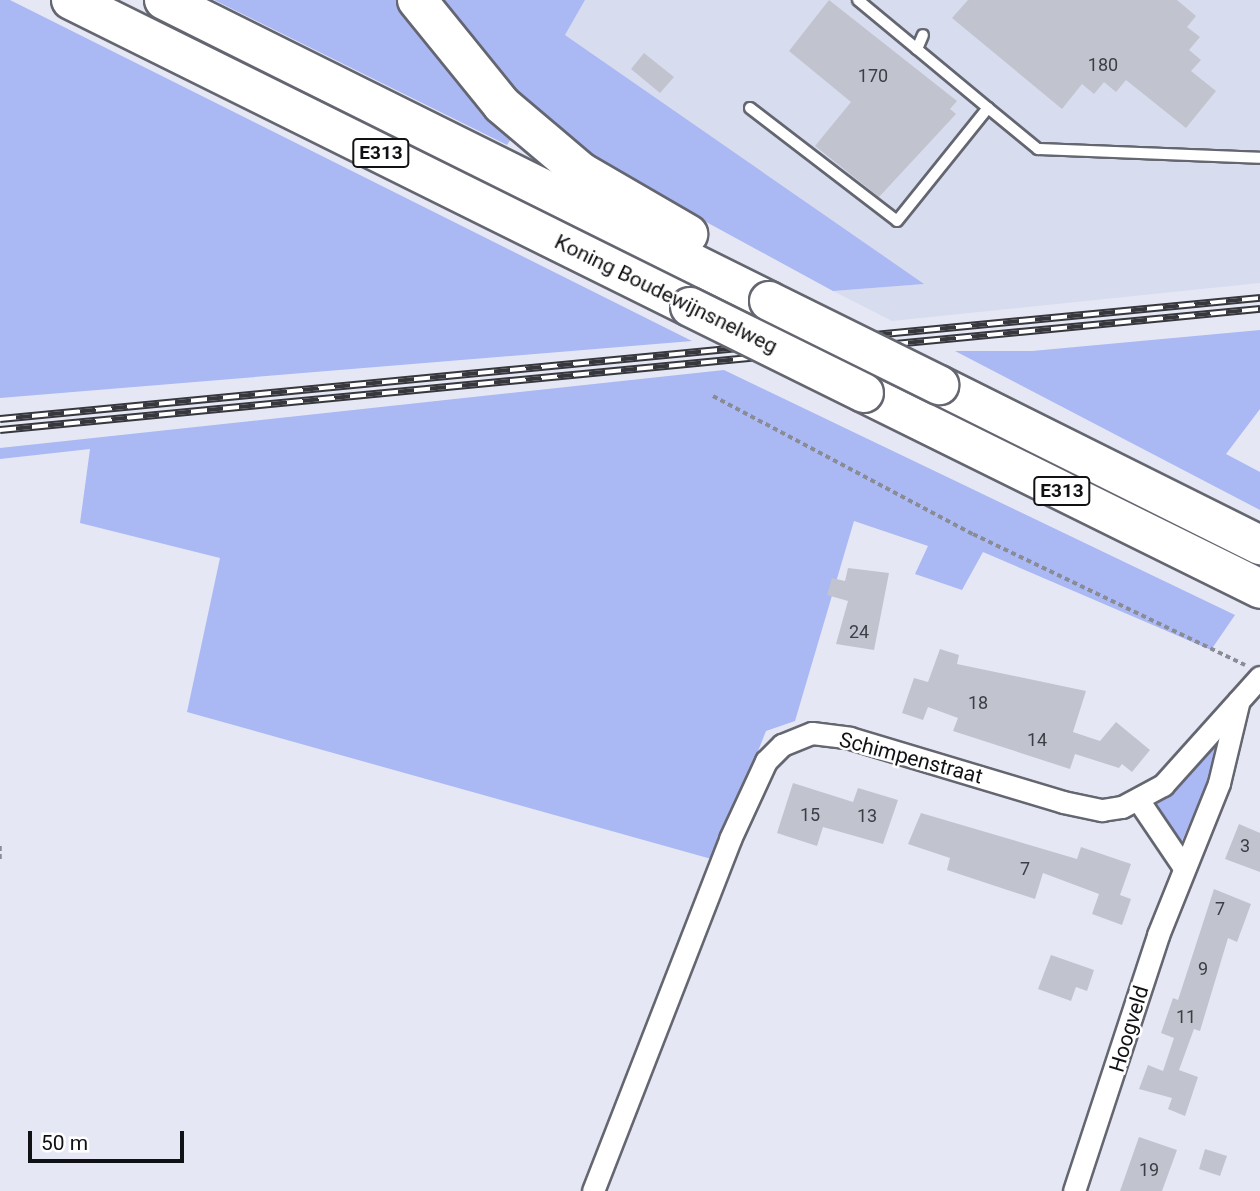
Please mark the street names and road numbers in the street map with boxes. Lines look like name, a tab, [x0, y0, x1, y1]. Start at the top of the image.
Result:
road number: E313	[351, 138, 411, 168]
street label: Koning Boudewijnsnelweg	[551, 229, 781, 359]
road number: E313	[1032, 476, 1092, 506]
street label: Schimpenstraat	[837, 727, 985, 789]
street label: Hoogveld	[1104, 983, 1154, 1075]

